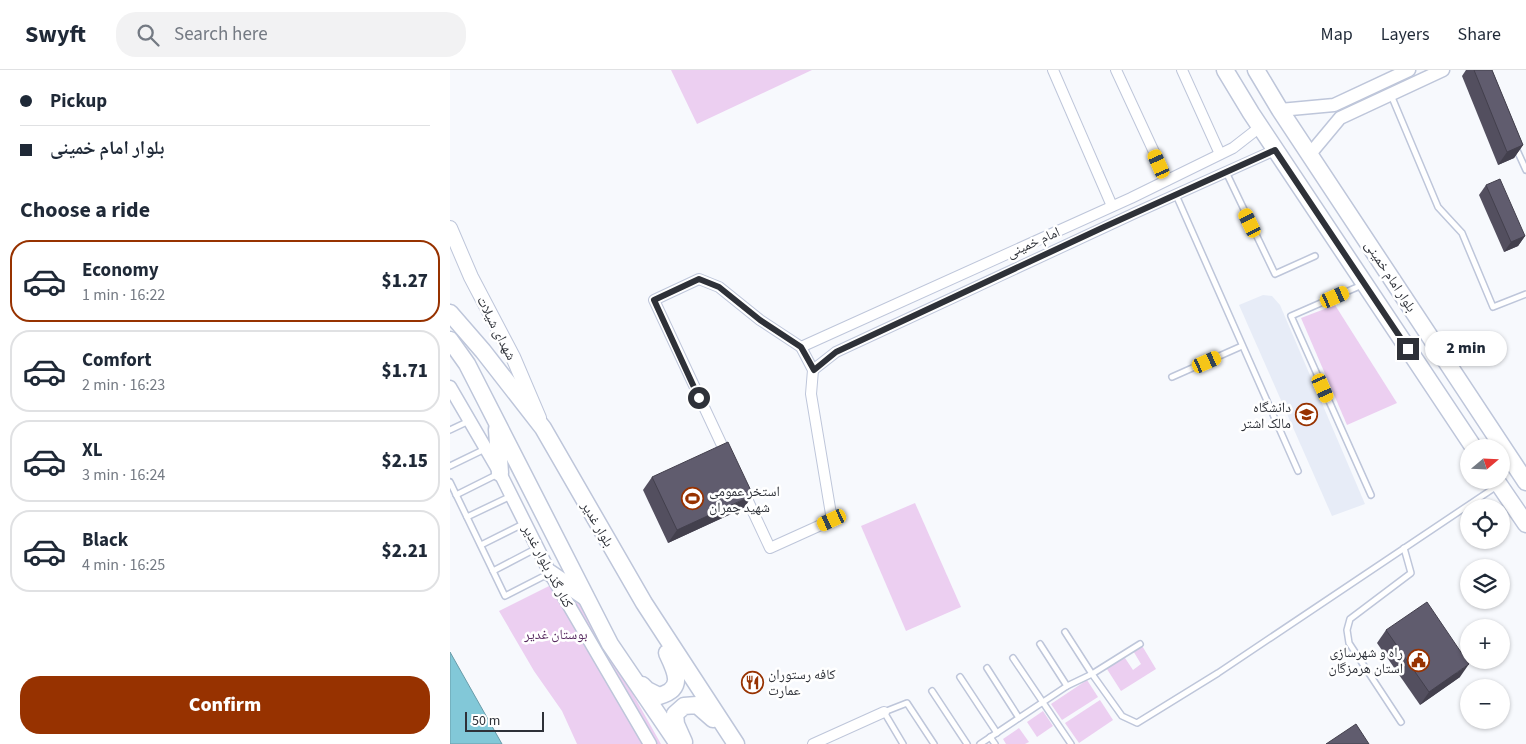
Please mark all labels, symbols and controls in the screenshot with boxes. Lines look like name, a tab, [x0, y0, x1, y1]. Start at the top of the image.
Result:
search box	[116, 12, 466, 57]
text: Swyft	[25, 17, 86, 52]
icon: search	[134, 21, 162, 49]
text: Search here	[174, 21, 268, 48]
text: Map	[1321, 22, 1353, 47]
text: Layers	[1381, 22, 1430, 47]
text: Share	[1458, 22, 1501, 47]
text: Pickup	[50, 88, 107, 115]
text: بلوار امام خمینی	[50, 135, 164, 162]
car	[1146, 147, 1171, 181]
text: Choose a ride	[20, 194, 150, 226]
car	[1236, 206, 1263, 240]
street label: امام خمینی	[1004, 222, 1063, 264]
street label: بلوار امام خمینی	[1360, 237, 1421, 316]
text: Economy	[82, 257, 159, 284]
icon: car	[22, 259, 67, 304]
text: $1.27	[382, 268, 428, 295]
text: 1 min · 16:22	[82, 284, 165, 306]
car	[1318, 284, 1351, 310]
street label: شهدای شیلات	[471, 293, 521, 364]
callout: 2 min	[1426, 332, 1508, 366]
text: 2 min	[1446, 337, 1486, 359]
route end	[1397, 338, 1419, 360]
text: Comfort	[82, 347, 152, 374]
icon: car	[22, 349, 67, 394]
car	[1190, 349, 1223, 375]
text: $1.71	[382, 358, 428, 385]
car	[1310, 371, 1335, 405]
text: 2 min · 16:23	[82, 374, 165, 396]
route start	[688, 387, 710, 409]
place label: دانشگاه مالک اشتر	[1240, 398, 1291, 434]
school or university icon: دانشگاه مالک اشتر	[1295, 403, 1319, 427]
text: XL	[82, 437, 103, 464]
icon: car	[22, 439, 67, 484]
north arrow	[1460, 439, 1510, 489]
map controls	[1460, 439, 1510, 729]
text: $2.15	[382, 448, 428, 475]
text: 3 min · 16:24	[82, 464, 165, 486]
place label: استخر عمومی شهید چمران	[709, 482, 780, 518]
sports icon: استخر عمومی شهید چمران	[681, 487, 705, 511]
street label: بلوار غدیر	[576, 497, 618, 551]
button: locate	[1460, 499, 1510, 549]
car	[815, 507, 848, 533]
street label: کنار گذر بلوار غدیر	[516, 520, 578, 612]
text: Black	[82, 527, 128, 554]
icon: car	[22, 529, 67, 574]
text: $2.21	[382, 538, 428, 565]
text: 4 min · 16:25	[82, 554, 165, 576]
button: layers	[1460, 559, 1510, 609]
button: +	[1460, 619, 1510, 669]
park label: بوستان غدیر	[523, 625, 588, 645]
place label: راه و شهرسازی استان هرمزگان	[1329, 643, 1403, 679]
public building icon: راه و شهرسازی استان هرمزگان	[1407, 648, 1431, 672]
place label: کافه رستوران عمارت	[768, 665, 836, 701]
restaurant icon: کافه رستوران عمارت	[740, 670, 764, 694]
button: Confirm	[20, 676, 430, 734]
button: −	[1460, 679, 1510, 729]
scale bar	[465, 709, 544, 732]
text: 50 m	[472, 711, 500, 731]

